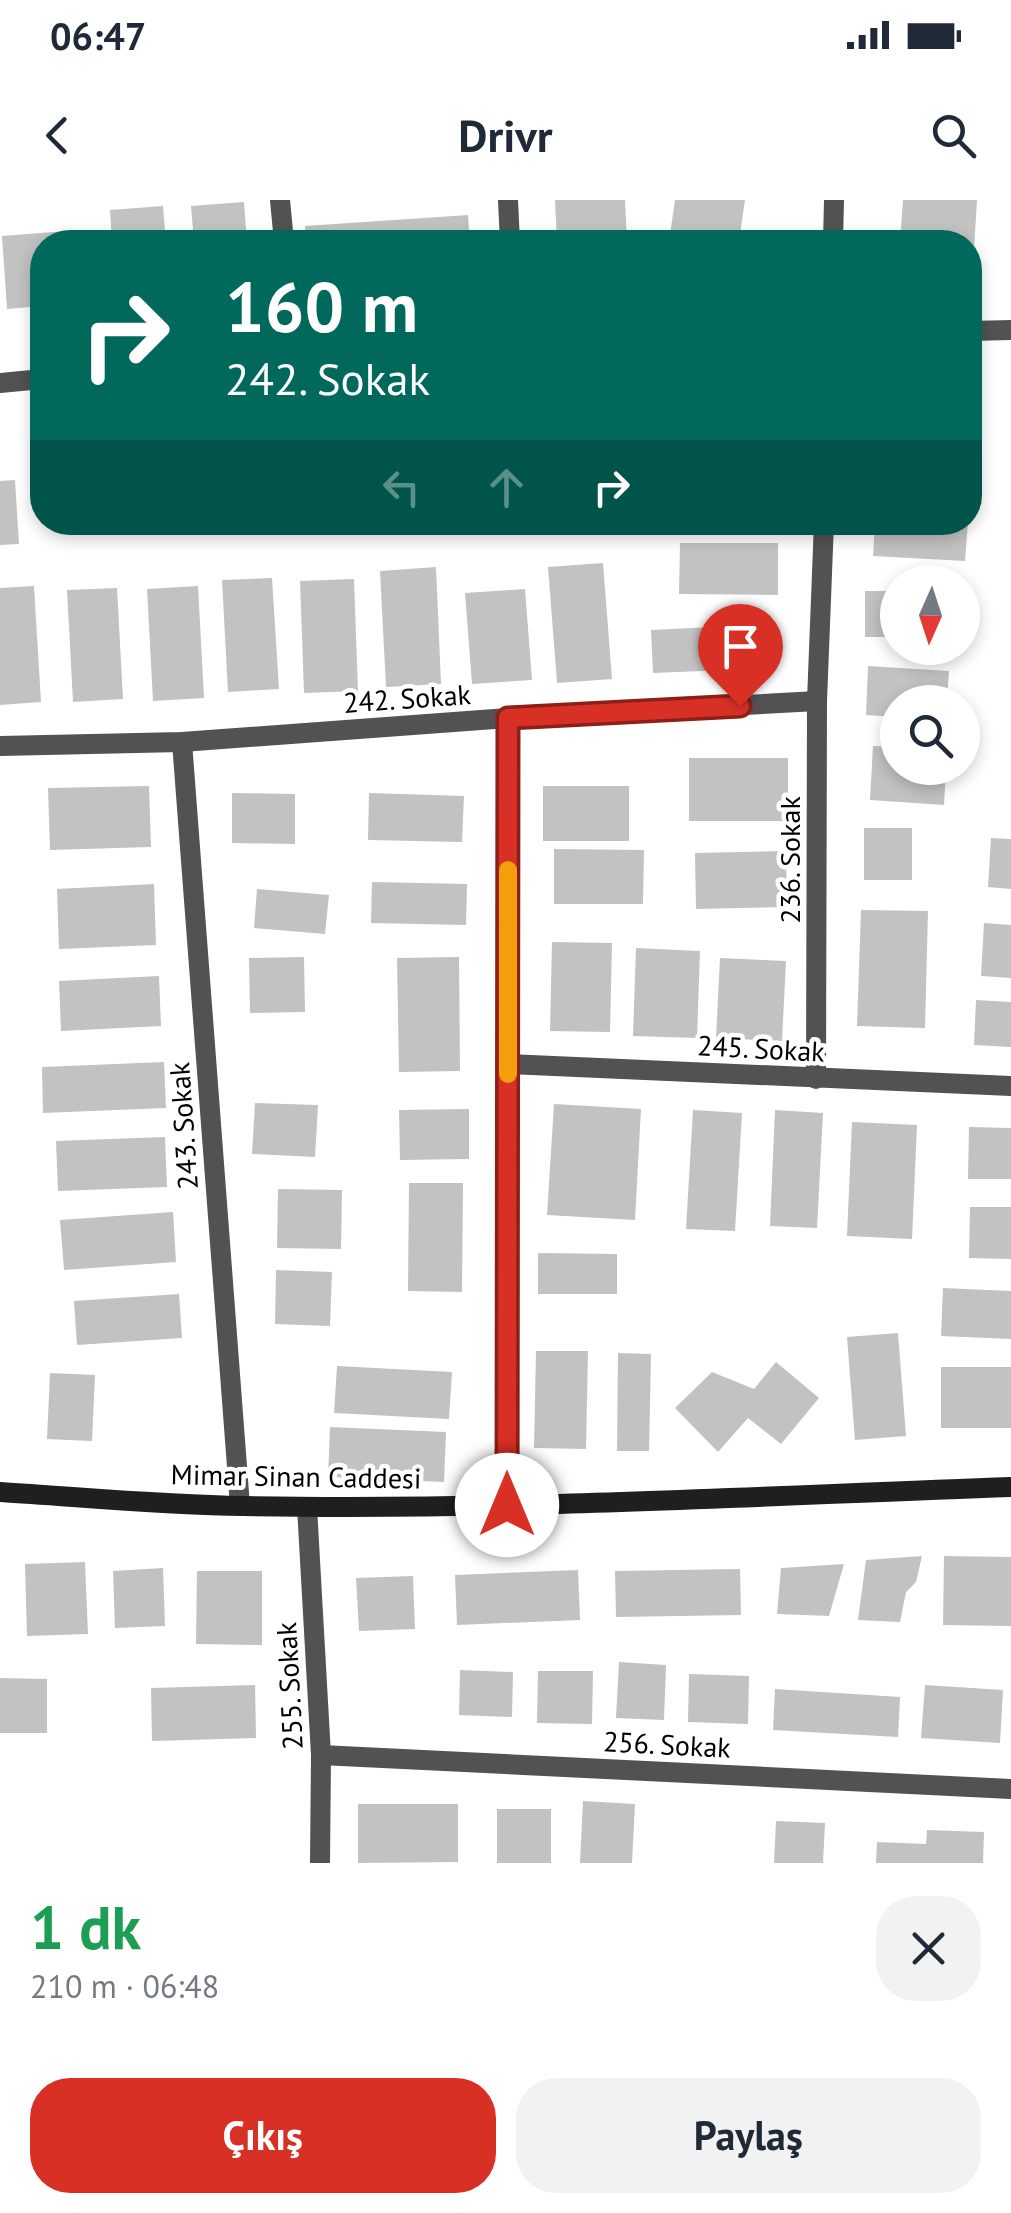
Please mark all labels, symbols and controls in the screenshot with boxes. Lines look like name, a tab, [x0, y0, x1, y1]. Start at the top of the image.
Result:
text: 06:47	[50, 11, 146, 60]
text: Drivr	[458, 106, 553, 164]
icon: back	[30, 108, 85, 163]
icon: search	[926, 108, 981, 163]
text: 160 m	[225, 261, 418, 351]
icon: right	[60, 270, 190, 400]
text: 242. Sokak	[225, 349, 430, 407]
icon: left	[374, 460, 429, 515]
icon: ahead	[479, 460, 534, 515]
icon: right	[584, 460, 639, 515]
north arrow	[880, 565, 980, 665]
map controls	[880, 565, 980, 785]
pin	[698, 604, 783, 707]
icon: arrive	[713, 619, 768, 674]
street label: 242. Sokak	[342, 675, 473, 721]
button: search	[880, 685, 980, 785]
street label: 236. Sokak	[771, 796, 808, 924]
street label: 245. Sokak	[696, 1026, 826, 1070]
street label: 243. Sokak	[160, 1060, 206, 1191]
position arrow	[455, 1453, 559, 1557]
street label: Mimar Sinan Caddesi	[170, 1455, 422, 1497]
street label: 255. Sokak	[267, 1621, 311, 1751]
street label: 256. Sokak	[602, 1722, 732, 1766]
text: 1 dk	[30, 1888, 141, 1966]
button: close	[876, 1896, 981, 2001]
text: 210 m · 06:48	[30, 1965, 219, 2007]
button: Çıkış	[30, 2078, 496, 2193]
button: Paylaş	[516, 2078, 981, 2193]

